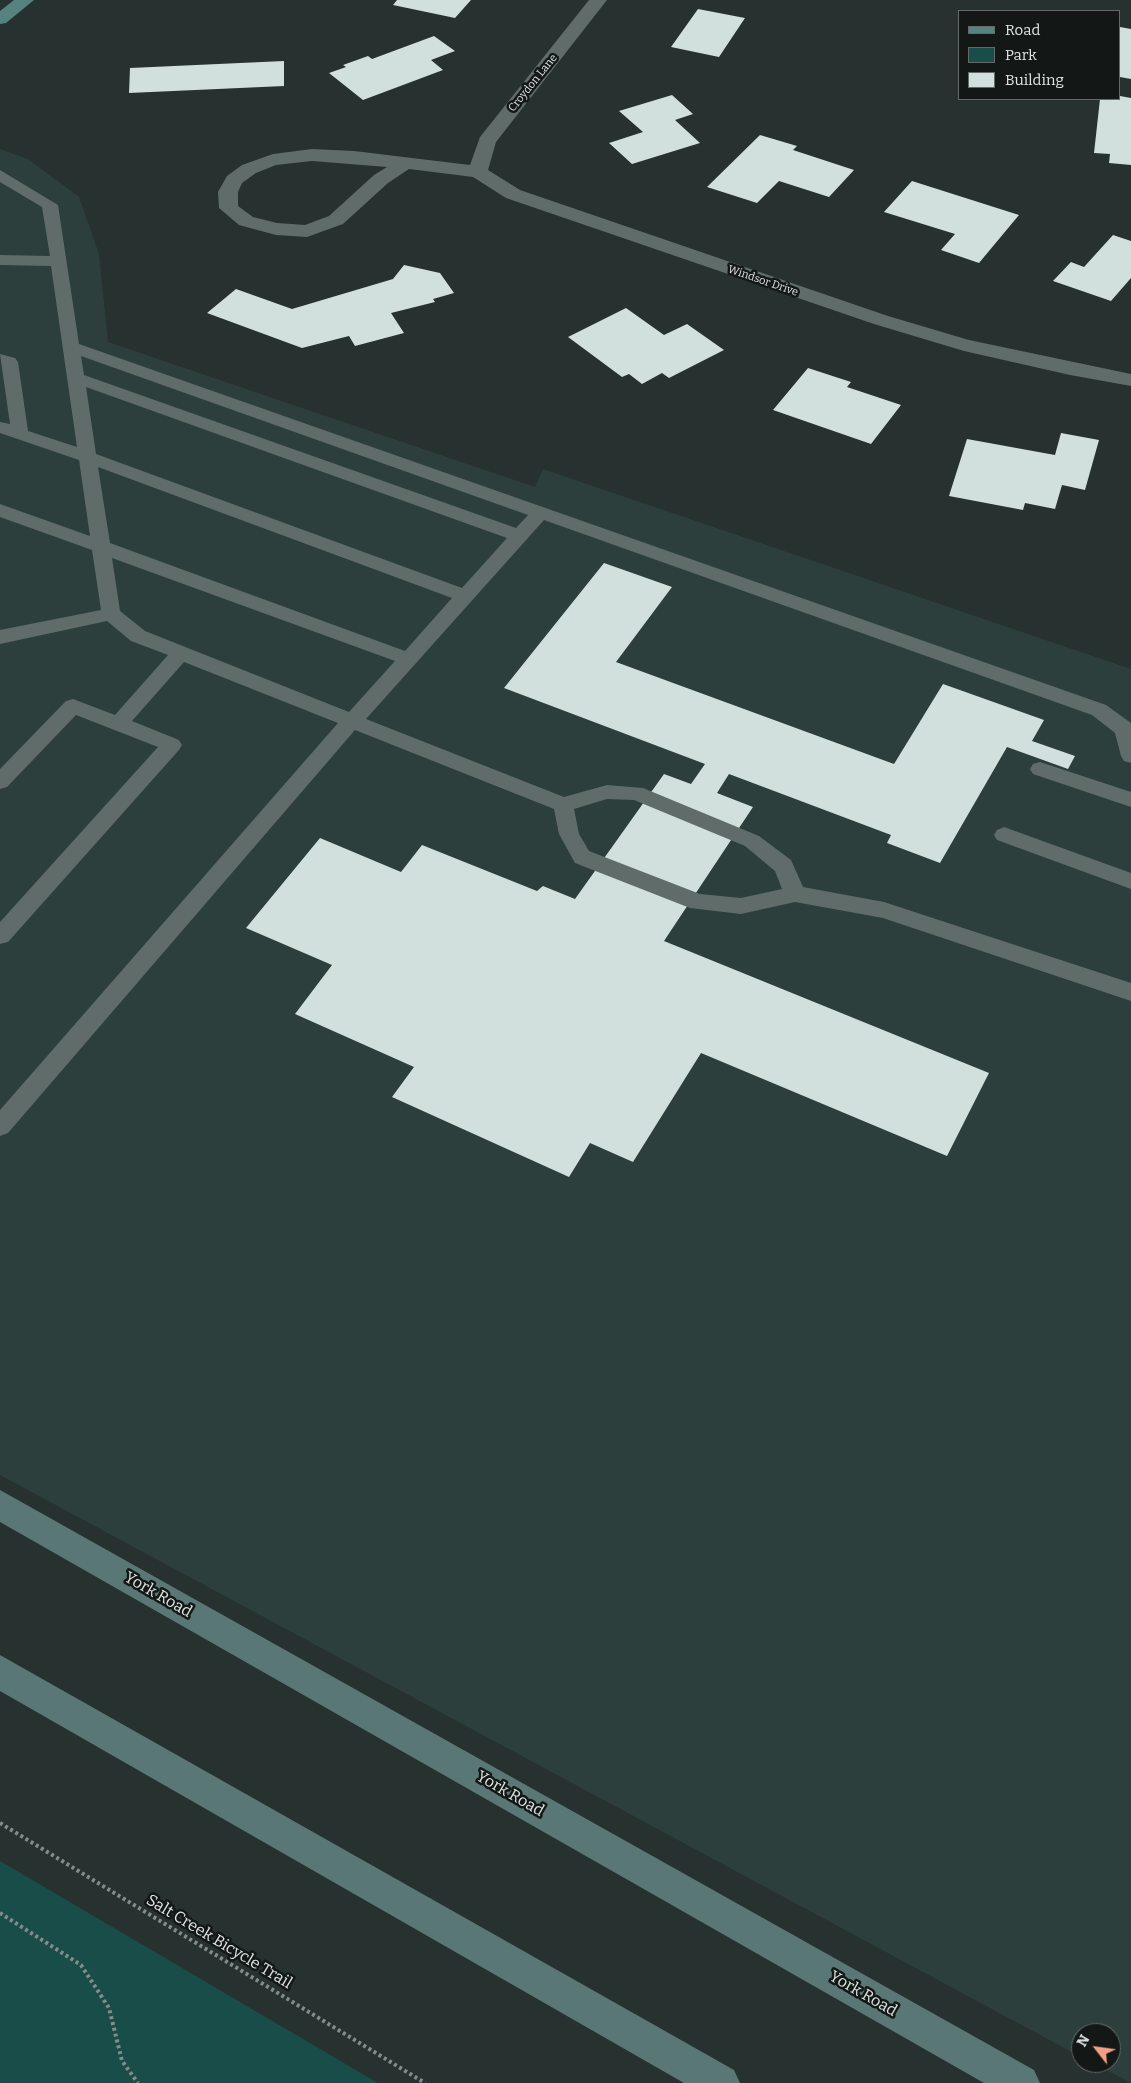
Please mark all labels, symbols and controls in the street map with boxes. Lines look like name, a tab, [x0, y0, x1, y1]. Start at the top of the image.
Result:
legend	[958, 10, 1121, 100]
text: Road	[1005, 21, 1040, 39]
text: Park	[1005, 46, 1037, 64]
street label: Croydon Lane	[506, 52, 560, 114]
text: Building	[1005, 71, 1064, 89]
street label: Windsor Drive	[726, 263, 800, 299]
street label: York Road	[121, 1568, 195, 1622]
street label: York Road	[473, 1767, 547, 1821]
street label: Salt Creek Bicycle Trail	[143, 1891, 295, 1993]
street label: York Road	[826, 1967, 900, 2021]
north arrow	[1071, 2023, 1121, 2073]
text: N	[1073, 2032, 1094, 2050]

